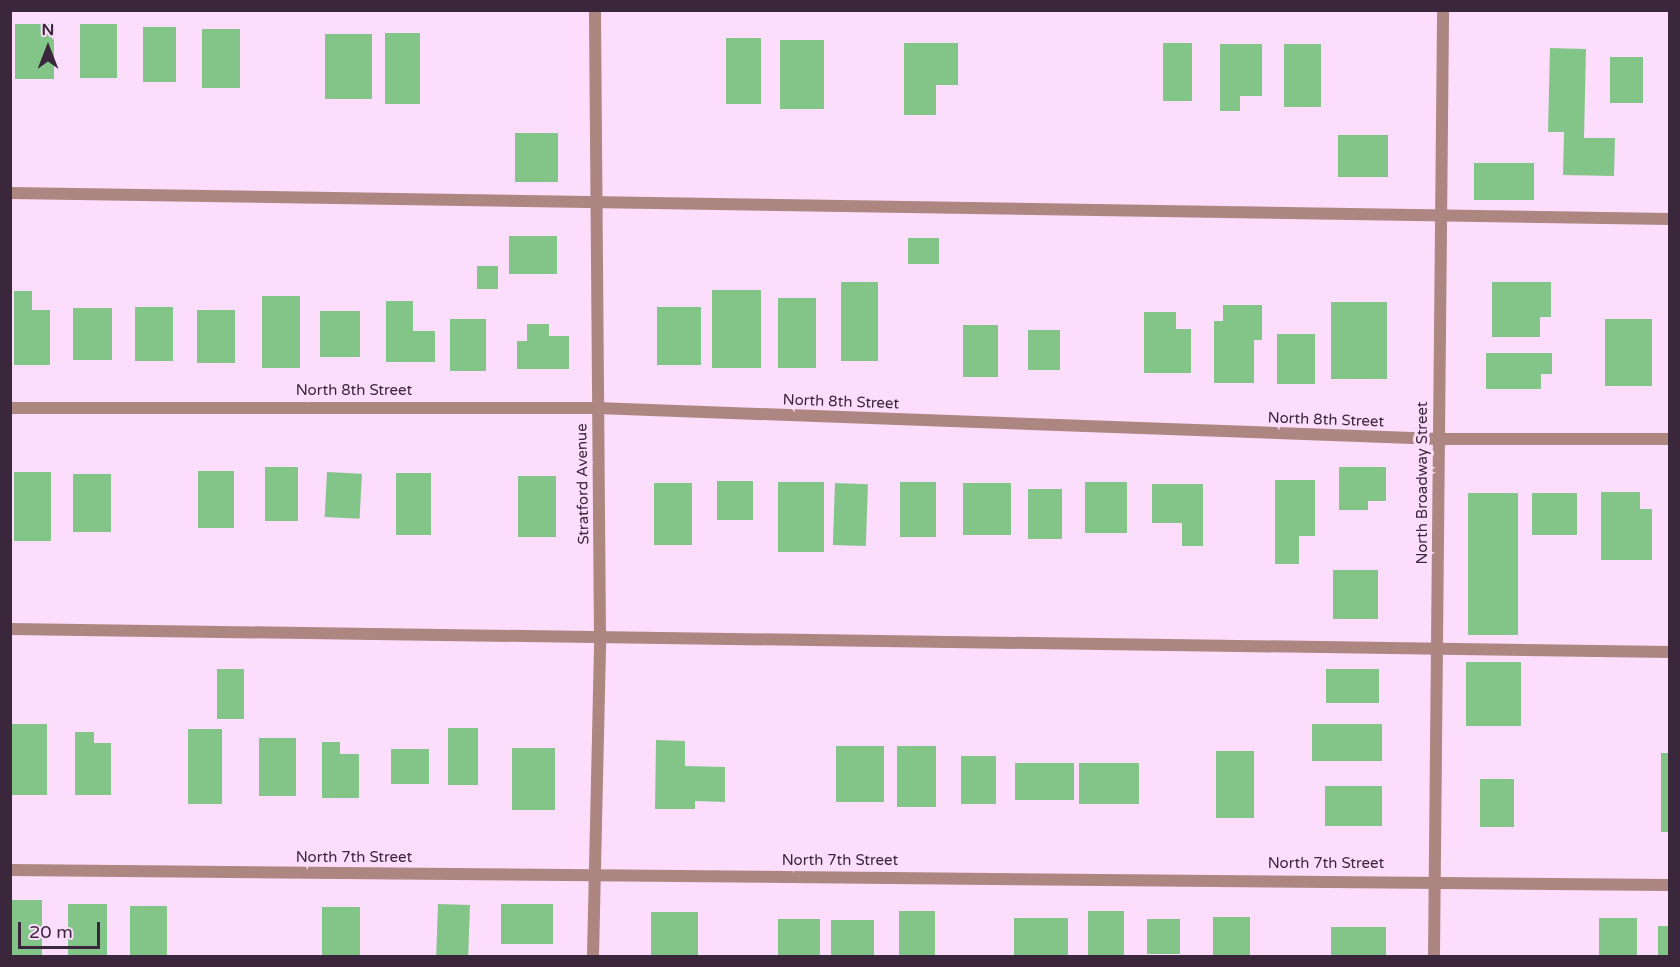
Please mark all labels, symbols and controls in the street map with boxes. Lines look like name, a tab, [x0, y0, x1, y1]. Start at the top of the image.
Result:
north arrow	[18, 18, 78, 78]
text: N	[42, 20, 54, 40]
street label: North 8th Street	[296, 382, 412, 400]
street label: North 8th Street	[782, 391, 900, 413]
street label: North Broadway Street	[1414, 401, 1432, 565]
street label: North 8th Street	[1267, 409, 1385, 431]
street label: Stratford Avenue	[573, 423, 593, 545]
street label: North 7th Street	[296, 849, 412, 867]
street label: North 7th Street	[782, 852, 898, 870]
street label: North 7th Street	[1268, 855, 1384, 873]
scale bar	[21, 910, 104, 948]
text: 20 m	[29, 921, 73, 943]

